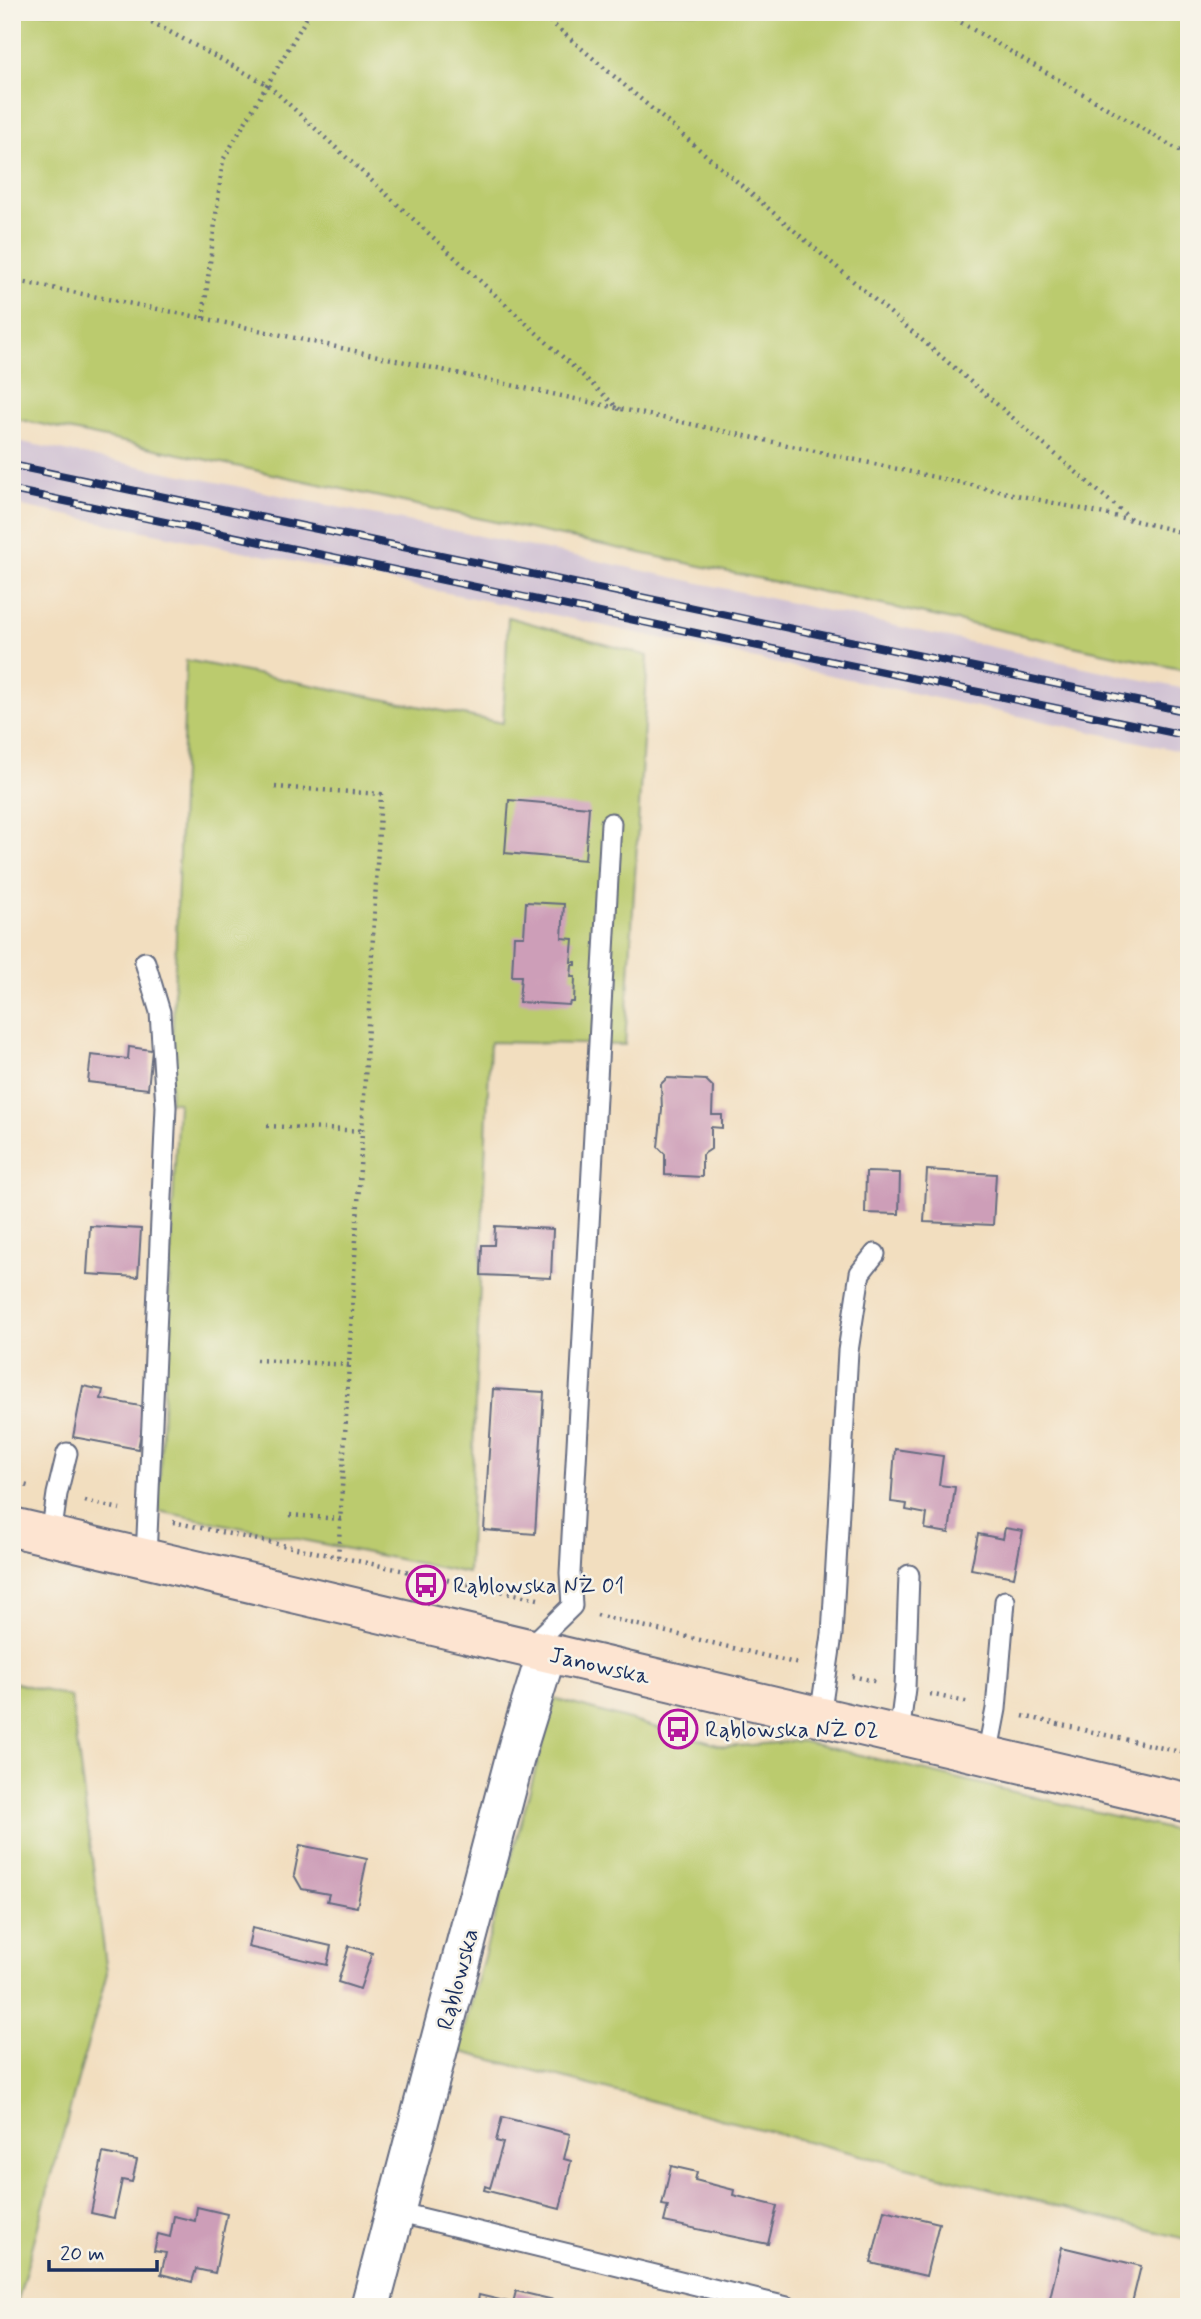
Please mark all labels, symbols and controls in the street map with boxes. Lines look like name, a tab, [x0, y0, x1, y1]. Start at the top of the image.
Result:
bus stop icon: Rąblowska NŻ 01	[405, 1564, 447, 1606]
place label: Rąblowska NŻ 01	[453, 1572, 624, 1602]
street label: Janowska	[547, 1641, 653, 1693]
bus stop icon: Rąblowska NŻ 02	[657, 1708, 699, 1750]
place label: Rąblowska NŻ 02	[705, 1716, 879, 1746]
street label: Rąblowska	[431, 1925, 487, 2034]
scale bar	[49, 2228, 158, 2272]
text: 20 m	[60, 2240, 105, 2268]

